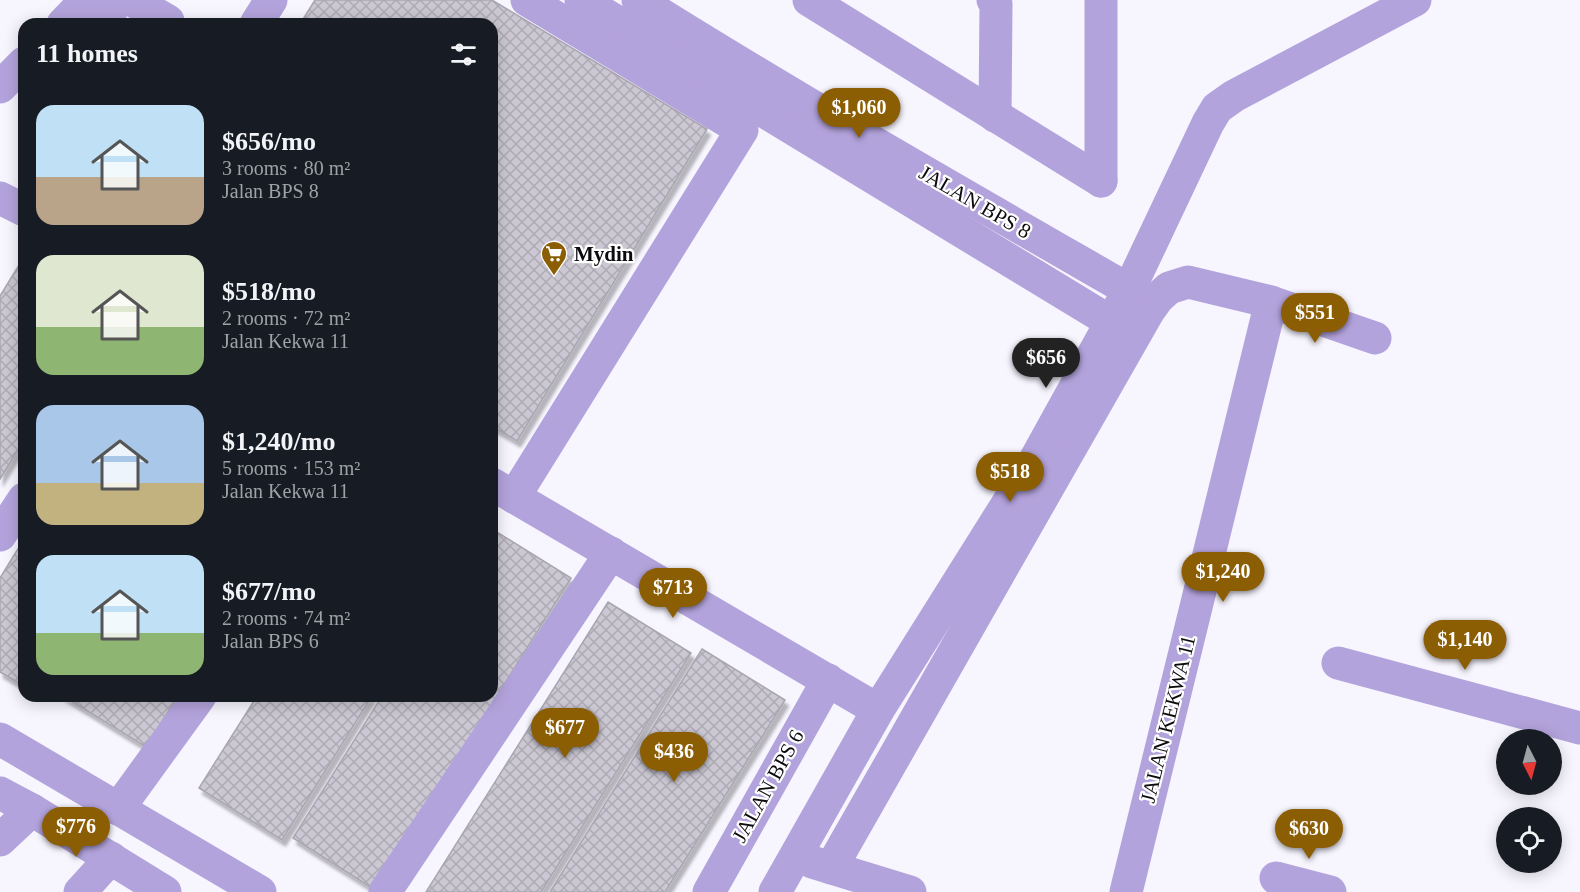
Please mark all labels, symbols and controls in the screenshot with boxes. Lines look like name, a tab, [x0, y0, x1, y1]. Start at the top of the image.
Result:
icon: filters	[447, 38, 480, 71]
text: 11 homes	[36, 39, 138, 68]
pin: $1,060	[810, 88, 908, 139]
text: $1,060	[832, 96, 887, 118]
text: $656/mo	[222, 127, 316, 156]
icon: home	[84, 129, 156, 201]
text: 3 rooms · 80 m²	[222, 157, 350, 179]
street label: JALAN BPS 8	[915, 160, 1035, 244]
text: Jalan BPS 8	[222, 180, 319, 202]
supermarket icon: Mydin	[539, 239, 569, 277]
place label: Mydin	[574, 242, 634, 266]
text: $518/mo	[222, 277, 316, 306]
icon: home	[84, 279, 156, 351]
pin: $551	[1279, 293, 1351, 344]
text: $551	[1295, 301, 1335, 323]
text: 2 rooms · 72 m²	[222, 307, 350, 329]
text: Jalan Kekwa 11	[222, 330, 349, 352]
pin: $656	[1010, 338, 1082, 389]
text: $656	[1026, 346, 1066, 368]
text: $1,240/mo	[222, 427, 335, 456]
icon: home	[84, 429, 156, 501]
pin: $518	[974, 452, 1046, 503]
text: 5 rooms · 153 m²	[222, 457, 360, 479]
text: $518	[990, 460, 1030, 482]
text: Jalan Kekwa 11	[222, 480, 349, 502]
pin: $1,240	[1174, 552, 1272, 603]
text: $1,240	[1196, 560, 1251, 582]
pin: $713	[637, 568, 709, 619]
text: $713	[653, 576, 693, 598]
text: $677/mo	[222, 577, 316, 606]
icon: home	[84, 579, 156, 651]
text: 2 rooms · 74 m²	[222, 607, 350, 629]
pin: $1,140	[1416, 620, 1514, 671]
text: $1,140	[1438, 628, 1493, 650]
text: Jalan BPS 6	[222, 630, 319, 652]
street label: JALAN KEKWA 11	[1136, 633, 1200, 805]
pin: $677	[529, 708, 601, 759]
text: $677	[545, 716, 585, 738]
street label: JALAN BPS 6	[727, 726, 809, 846]
north arrow	[1496, 729, 1562, 795]
map controls	[1496, 729, 1562, 873]
pin: $436	[638, 732, 710, 783]
text: $436	[654, 740, 694, 762]
pin: $776	[40, 807, 112, 858]
button: locate	[1496, 807, 1562, 873]
pin: $630	[1273, 809, 1345, 860]
text: $776	[56, 815, 96, 837]
text: $630	[1289, 817, 1329, 839]

